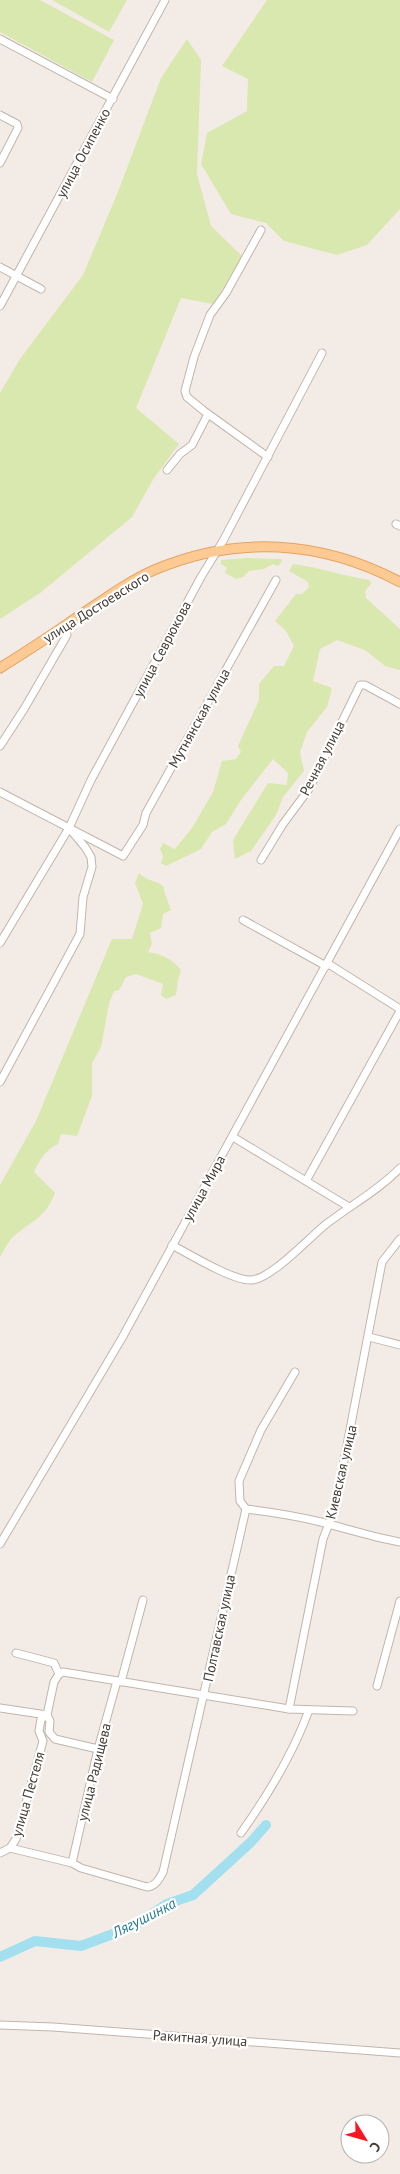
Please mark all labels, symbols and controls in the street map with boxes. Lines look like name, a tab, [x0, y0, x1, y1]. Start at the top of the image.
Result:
street label: улица Осипенко	[52, 105, 114, 201]
street label: улица Достоевского	[40, 567, 152, 647]
street label: улица Севрюкова	[129, 598, 195, 700]
street label: Мутнянская улица	[164, 665, 234, 771]
street label: Речная улица	[295, 717, 349, 799]
street label: улица Мира	[179, 1152, 229, 1224]
street label: Киевская улица	[321, 1423, 361, 1521]
street label: Полтавская улица	[199, 1573, 239, 1683]
street label: улица Радищева	[73, 1721, 115, 1823]
street label: улица Пестеля	[7, 1749, 49, 1839]
water label: Лягушинка	[108, 1893, 180, 1942]
street label: Ракитная улица	[152, 2026, 248, 2050]
north arrow	[340, 2114, 390, 2164]
text: С	[366, 2138, 385, 2156]

